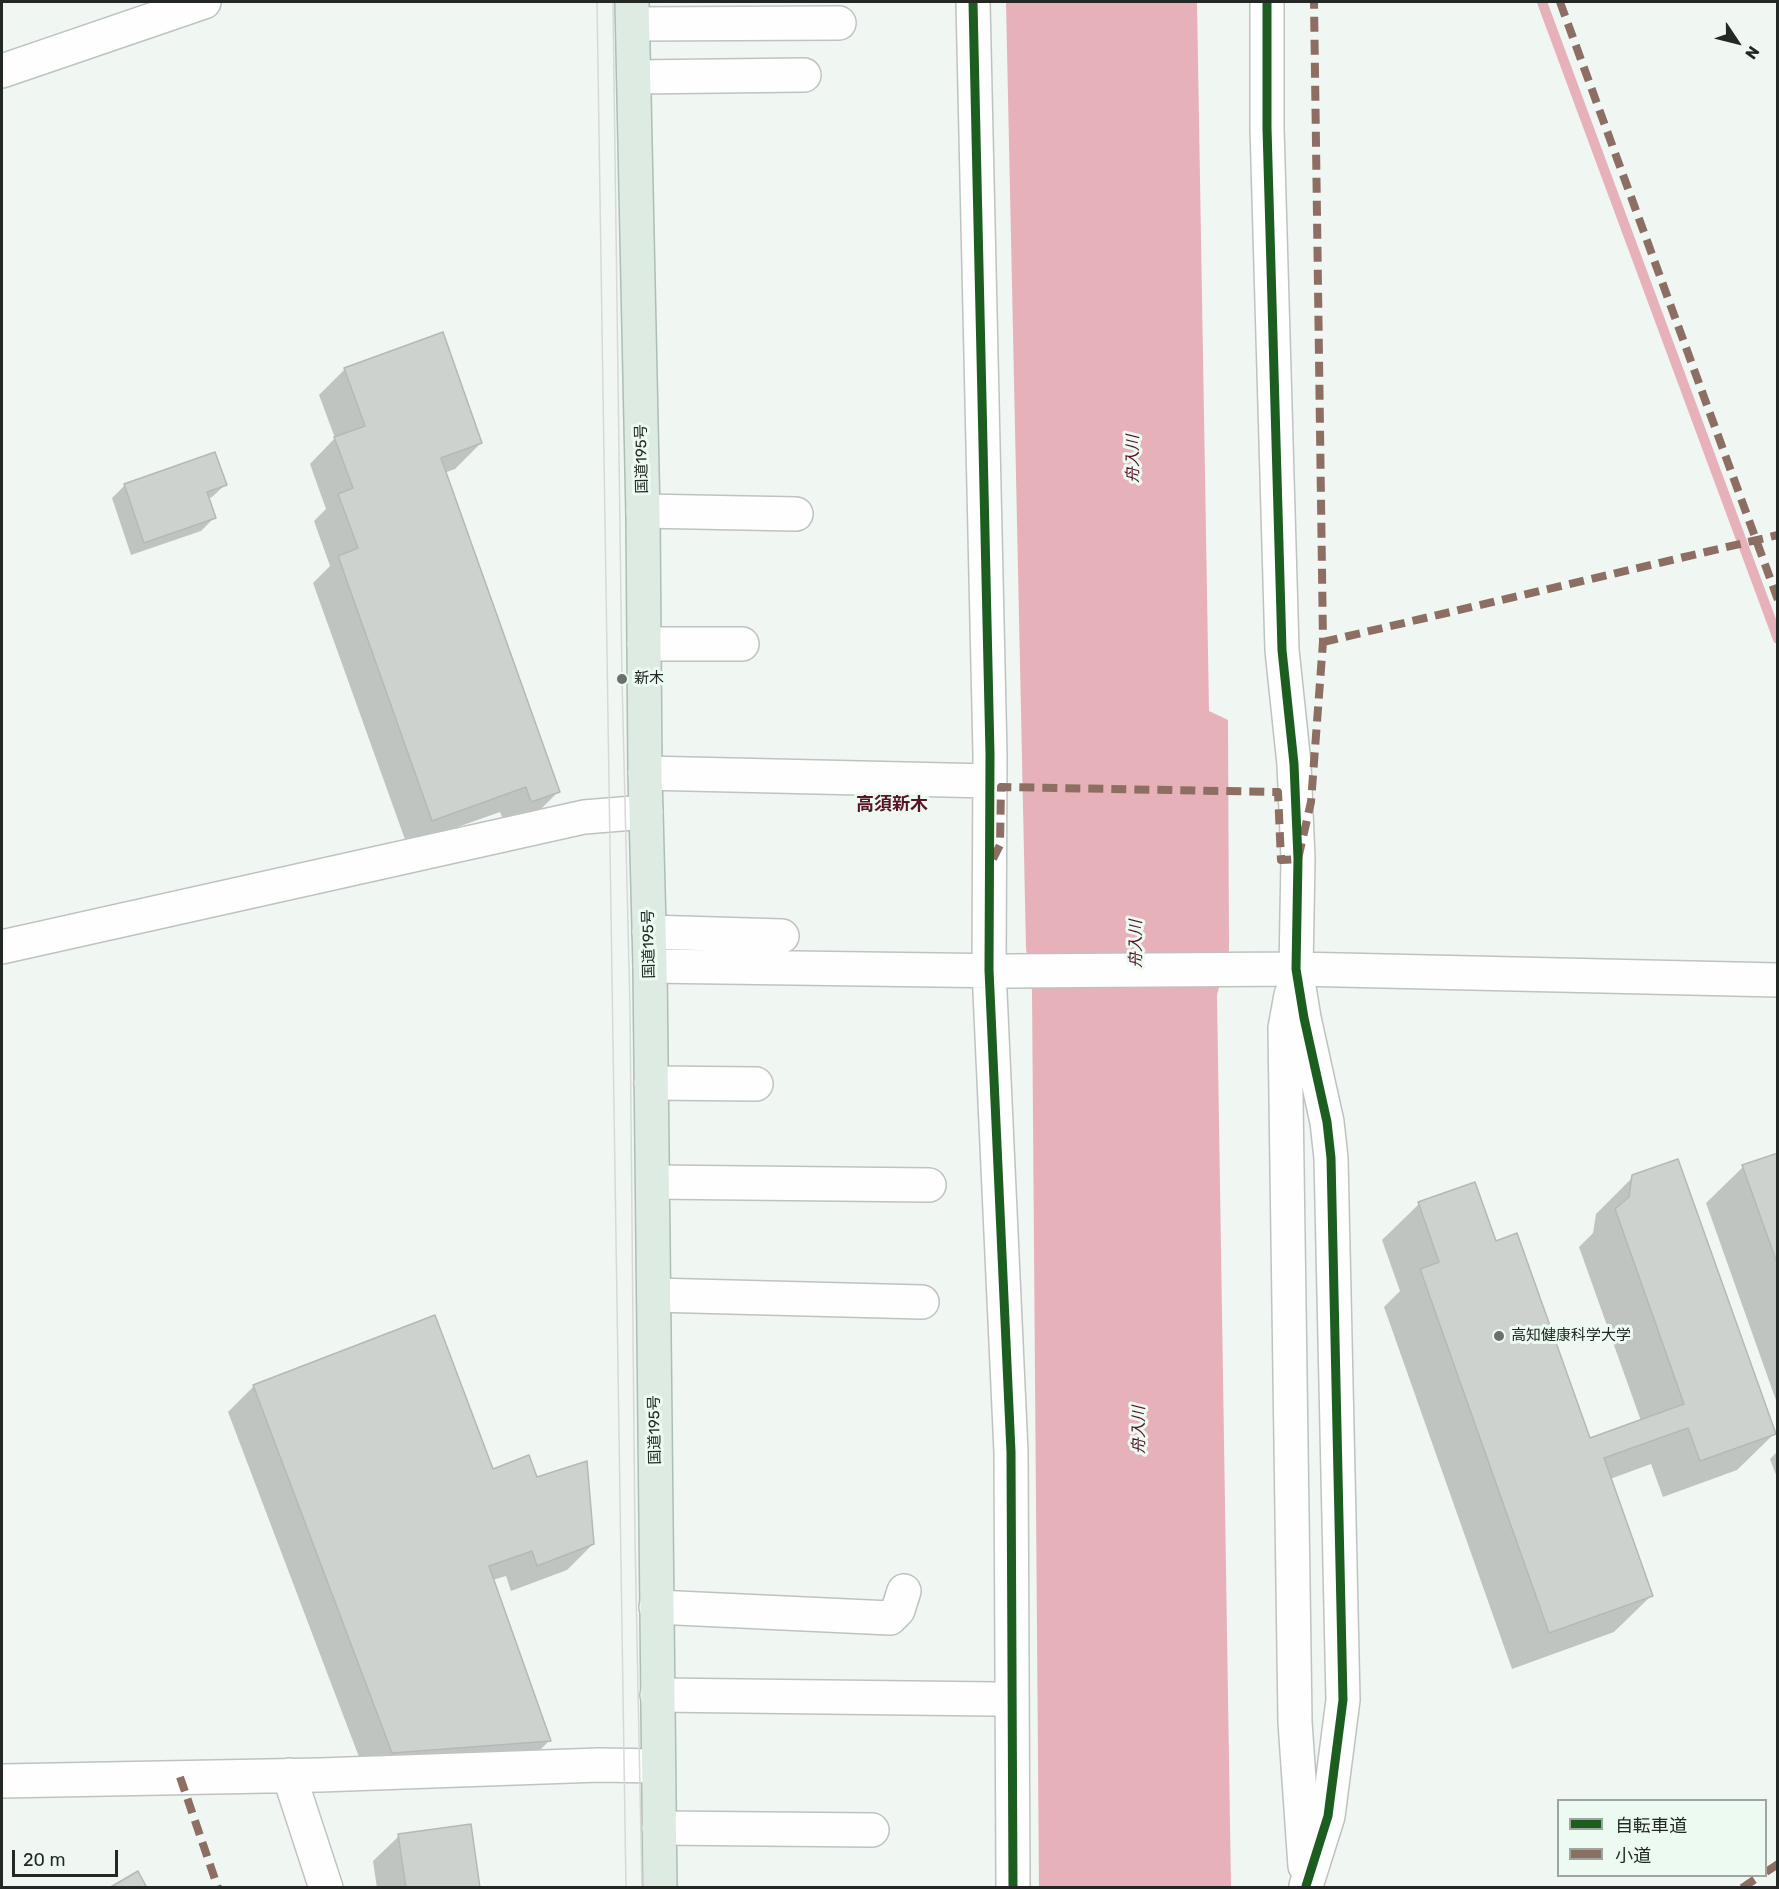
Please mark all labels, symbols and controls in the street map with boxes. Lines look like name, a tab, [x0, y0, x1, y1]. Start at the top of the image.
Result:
north arrow	[1707, 12, 1767, 72]
text: N	[1741, 42, 1763, 63]
street label: 国道195号	[632, 424, 652, 494]
water label: 舟入川	[1123, 435, 1143, 483]
place label: 新木	[634, 670, 664, 688]
marker: 新木	[615, 672, 629, 686]
district label: 高須新木	[856, 794, 928, 816]
street label: 国道195号	[639, 909, 659, 979]
water label: 舟入川	[1126, 920, 1146, 968]
place label: 高知健康科学大学	[1511, 1327, 1631, 1345]
marker: 高知健康科学大学	[1492, 1329, 1506, 1343]
street label: 国道195号	[645, 1395, 665, 1465]
water label: 舟入川	[1129, 1406, 1149, 1454]
legend	[1557, 1799, 1767, 1877]
text: 自転車道	[1615, 1815, 1687, 1837]
scale bar	[15, 1838, 122, 1876]
text: 小道	[1615, 1845, 1651, 1867]
text: 20 m	[23, 1849, 65, 1871]

